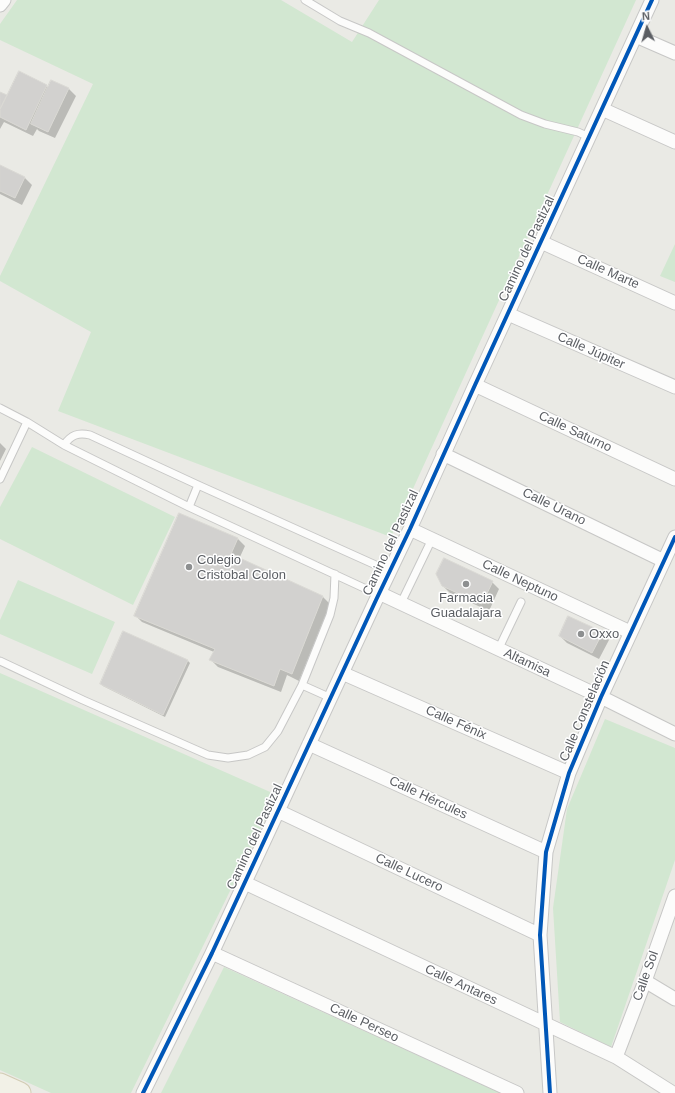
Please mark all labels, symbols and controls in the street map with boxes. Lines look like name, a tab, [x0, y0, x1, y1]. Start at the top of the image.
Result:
north arrow	[627, 8, 667, 48]
text: N	[641, 10, 650, 22]
street label: Camino del Pastizal	[496, 194, 558, 304]
street label: Calle Marte	[574, 251, 642, 293]
street label: Calle Júpiter	[555, 329, 627, 373]
street label: Calle Saturno	[536, 408, 614, 456]
street label: Calle Urano	[520, 485, 588, 529]
street label: Camino del Pastizal	[360, 488, 422, 598]
place label: Colegio Cristobal Colon	[197, 552, 286, 583]
street label: Calle Neptuno	[479, 557, 561, 605]
marker: Colegio Cristobal Colon	[184, 562, 194, 572]
marker: Farmacia Guadalajara	[461, 579, 471, 589]
place label: Farmacia Guadalajara	[431, 590, 501, 621]
place label: Oxxo	[589, 626, 619, 642]
marker: Oxxo	[576, 629, 586, 639]
street label: Altamisa	[501, 645, 553, 681]
street label: Calle Constelación	[557, 658, 613, 764]
street label: Calle Fénix	[423, 703, 489, 743]
street label: Calle Hércules	[386, 773, 470, 823]
street label: Camino del Pastizal	[224, 782, 286, 892]
street label: Calle Lucero	[373, 851, 445, 895]
street label: Calle Sol	[630, 949, 662, 1003]
street label: Calle Antares	[422, 961, 500, 1009]
street label: Calle Perseo	[327, 1000, 401, 1046]

